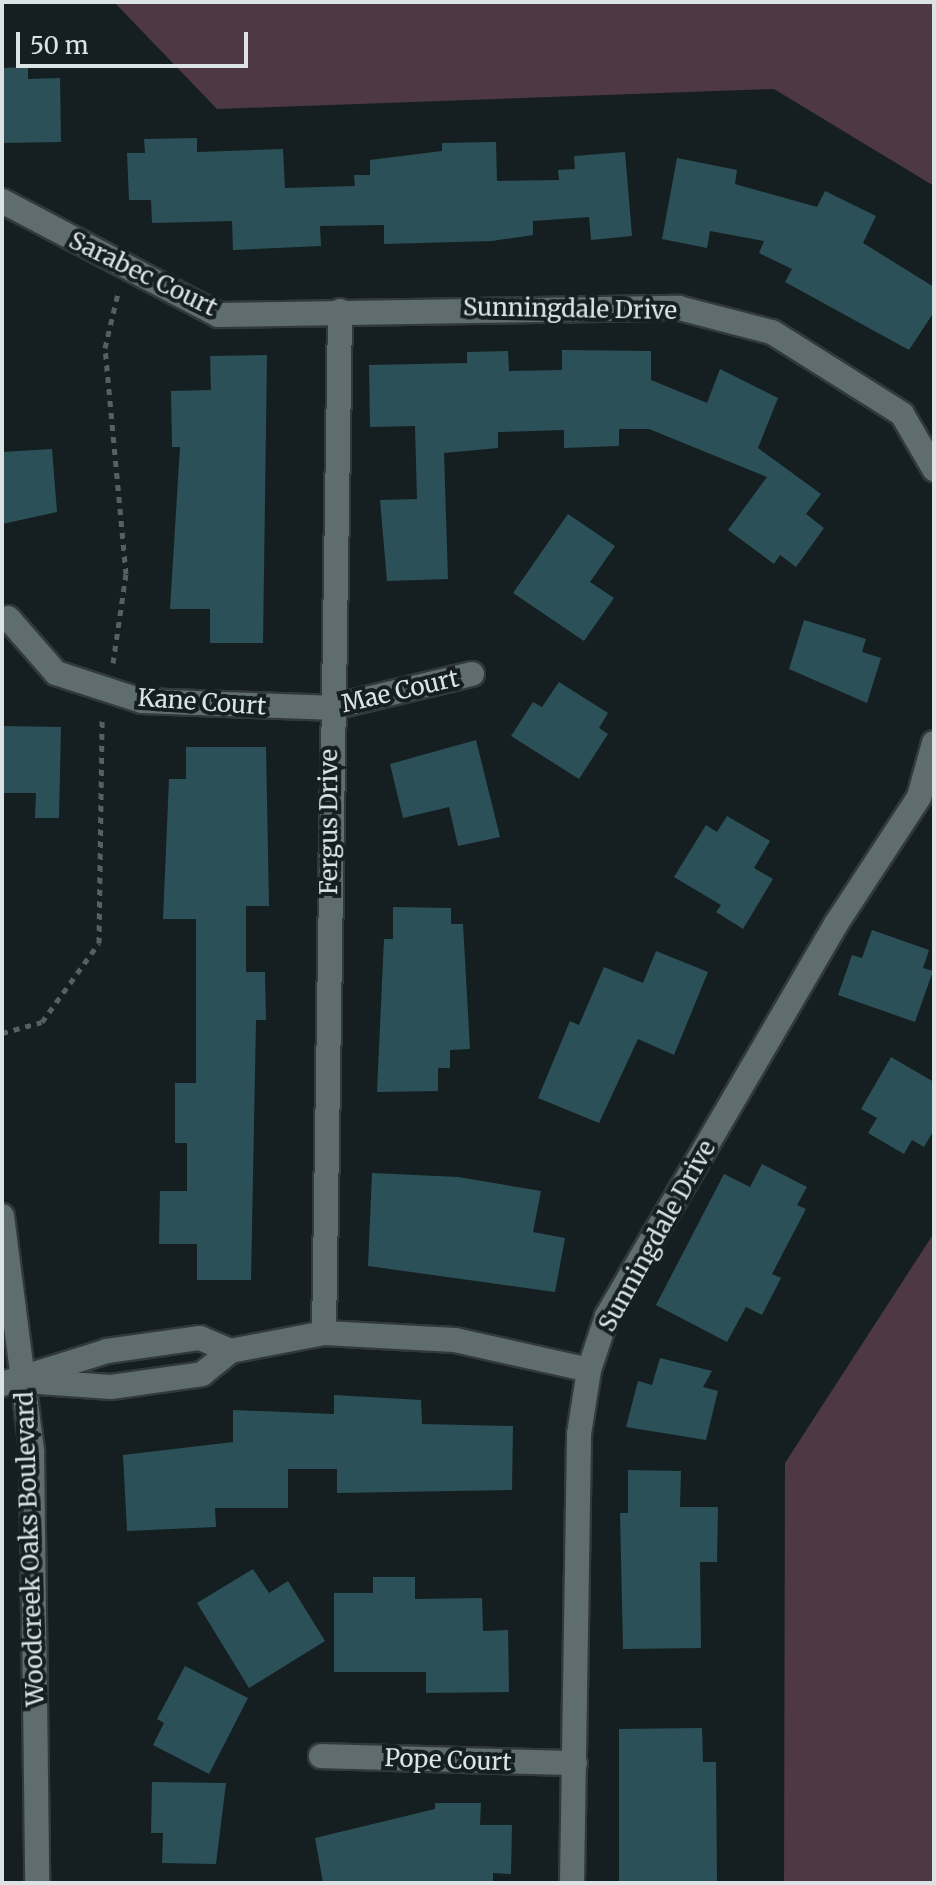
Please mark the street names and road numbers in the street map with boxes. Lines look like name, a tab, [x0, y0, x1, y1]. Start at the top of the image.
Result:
street label: Sarabec Court	[64, 226, 222, 322]
street label: Sunningdale Drive	[463, 293, 677, 325]
street label: Mae Court	[339, 664, 461, 718]
street label: Kane Court	[137, 683, 267, 721]
street label: Fergus Drive	[315, 749, 343, 895]
street label: Sunningdale Drive	[593, 1135, 721, 1337]
street label: Woodcreek Oaks Boulevard	[10, 1391, 50, 1707]
street label: Pope Court	[384, 1743, 512, 1777]

